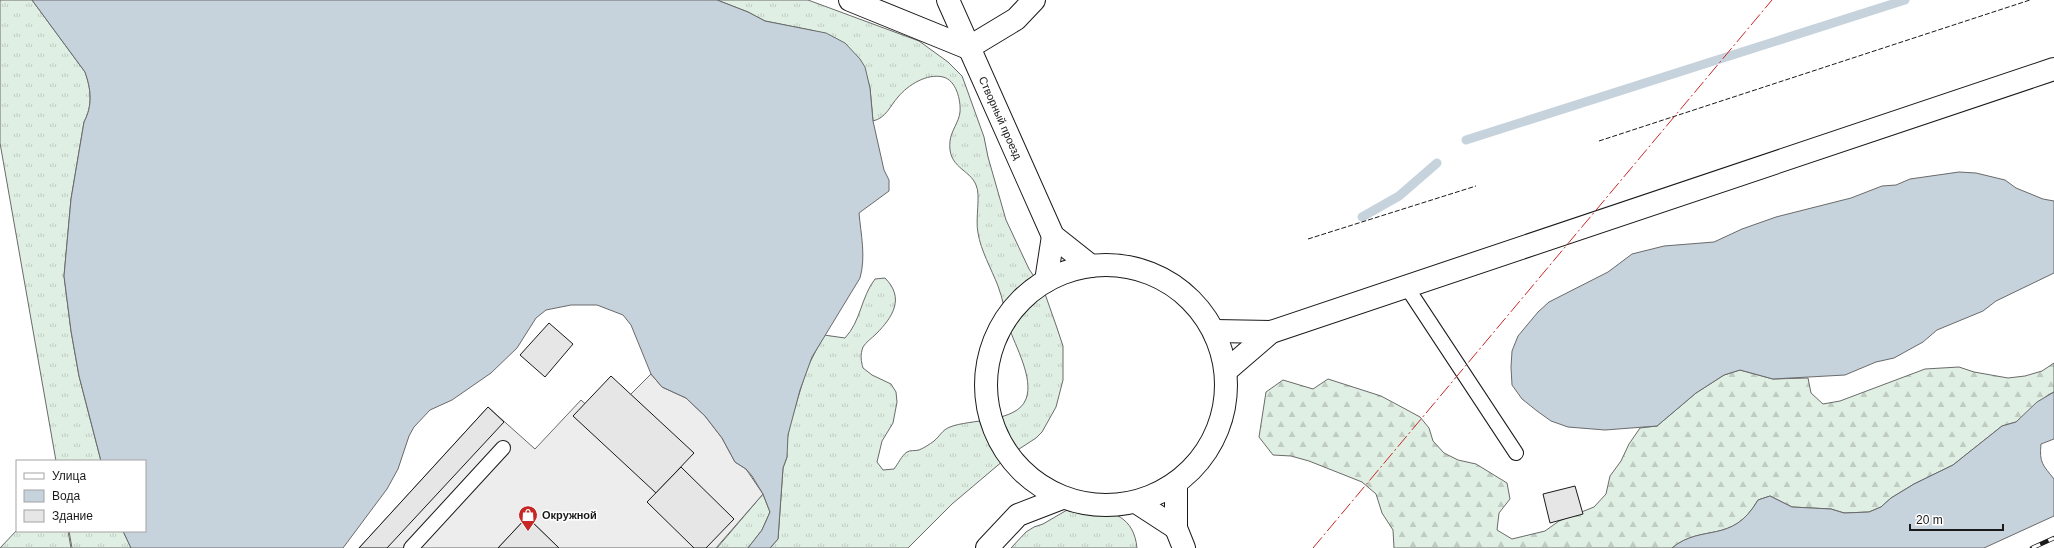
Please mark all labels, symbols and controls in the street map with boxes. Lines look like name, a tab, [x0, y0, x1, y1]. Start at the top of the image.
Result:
street label: Створный проезд	[977, 75, 1024, 162]
legend	[16, 460, 146, 532]
text: Улица	[52, 469, 86, 483]
text: Вода	[52, 489, 80, 503]
shop icon: Окружной	[517, 504, 539, 532]
scale bar	[1910, 506, 2003, 532]
text: Здание	[52, 509, 93, 523]
place label: Окружной	[542, 509, 597, 521]
text: 20 m	[1916, 513, 1943, 527]

